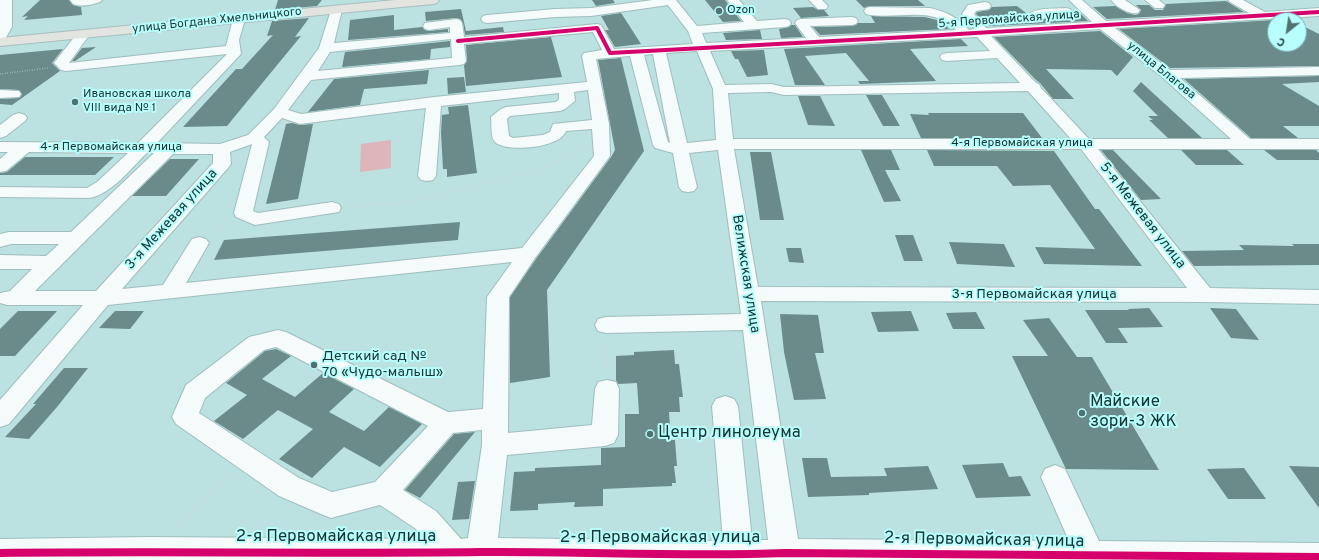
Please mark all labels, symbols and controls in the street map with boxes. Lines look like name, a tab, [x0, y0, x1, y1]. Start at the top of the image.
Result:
place label: Ozon	[727, 4, 755, 18]
street label: улица Богдана Хмельницкого	[131, 5, 303, 37]
marker: Ozon	[714, 6, 724, 16]
street label: 5-я Первомайская улица	[938, 8, 1080, 32]
north arrow	[1267, 12, 1307, 52]
text: С	[1275, 34, 1288, 49]
street label: улица Благова	[1124, 39, 1198, 103]
place label: Ивановская школа VIII вида № 1	[83, 88, 191, 116]
marker: Ивановская школа VIII вида № 1	[70, 97, 80, 107]
street label: 4-я Первомайская улица	[951, 137, 1093, 151]
street label: 4-я Первомайская улица	[40, 141, 182, 155]
street label: 5-я Межевая улица	[1095, 160, 1189, 272]
street label: 3-я Межевая улица	[122, 166, 222, 274]
street label: Велижская улица	[727, 214, 763, 334]
street label: 3-я Первомайская улица	[951, 287, 1117, 303]
place label: Детский сад № 70 «Чудо-малыш»	[322, 349, 443, 382]
marker: Детский сад № 70 «Чудо-малыш»	[309, 360, 319, 370]
place label: Майские зори-3 ЖК	[1090, 393, 1177, 433]
marker: Майские зори-3 ЖК	[1077, 408, 1087, 418]
place label: Центр линолеума	[658, 424, 801, 444]
marker: Центр линолеума	[645, 429, 655, 439]
street label: 2-я Первомайская улица	[236, 528, 436, 548]
street label: 2-я Первомайская улица	[560, 529, 760, 549]
street label: 2-я Первомайская улица	[884, 529, 1084, 553]

